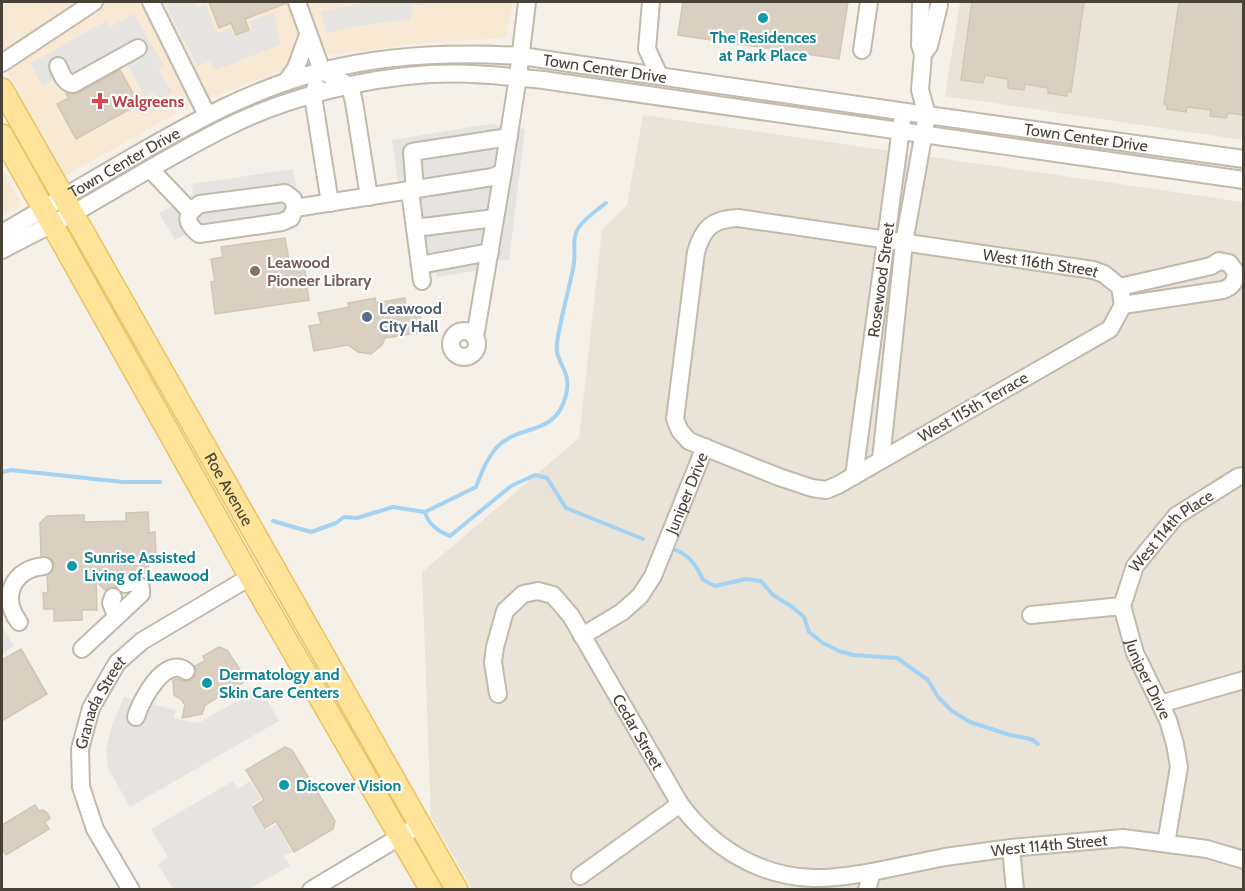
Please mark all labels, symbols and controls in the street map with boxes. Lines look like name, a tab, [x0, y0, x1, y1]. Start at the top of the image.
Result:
marker: The Residences at Park Place	[756, 11, 770, 25]
place label: The Residences at Park Place	[710, 28, 816, 65]
street label: Town Center Drive	[542, 50, 668, 87]
place label: Walgreens	[112, 92, 184, 111]
marker: Walgreens	[93, 94, 107, 108]
street label: Town Center Drive	[1023, 119, 1149, 155]
street label: Town Center Drive	[65, 123, 183, 202]
street label: Rosewood Street	[863, 221, 898, 338]
street label: West 116th Street	[981, 244, 1102, 281]
place label: Leawood Pioneer Library	[267, 253, 372, 290]
marker: Leawood Pioneer Library	[248, 264, 262, 278]
place label: Leawood City Hall	[379, 299, 442, 336]
marker: Leawood City Hall	[360, 310, 374, 324]
street label: West 115th Terrace	[915, 368, 1031, 446]
street label: Roe Avenue	[201, 449, 257, 529]
street label: Juniper Drive	[661, 449, 711, 538]
street label: West 114th Place	[1125, 486, 1217, 576]
place label: Sunrise Assisted Living of Leawood	[84, 548, 209, 585]
marker: Sunrise Assisted Living of Leawood	[65, 559, 79, 573]
street label: Juniper Drive	[1122, 636, 1176, 722]
street label: Granada Street	[71, 651, 129, 751]
place label: Dermatology and Skin Care Centers	[219, 665, 340, 702]
marker: Dermatology and Skin Care Centers	[200, 676, 214, 690]
street label: Cedar Street	[609, 691, 668, 774]
place label: Discover Vision	[296, 776, 401, 795]
marker: Discover Vision	[277, 778, 291, 792]
street label: West 114th Street	[990, 830, 1109, 860]

